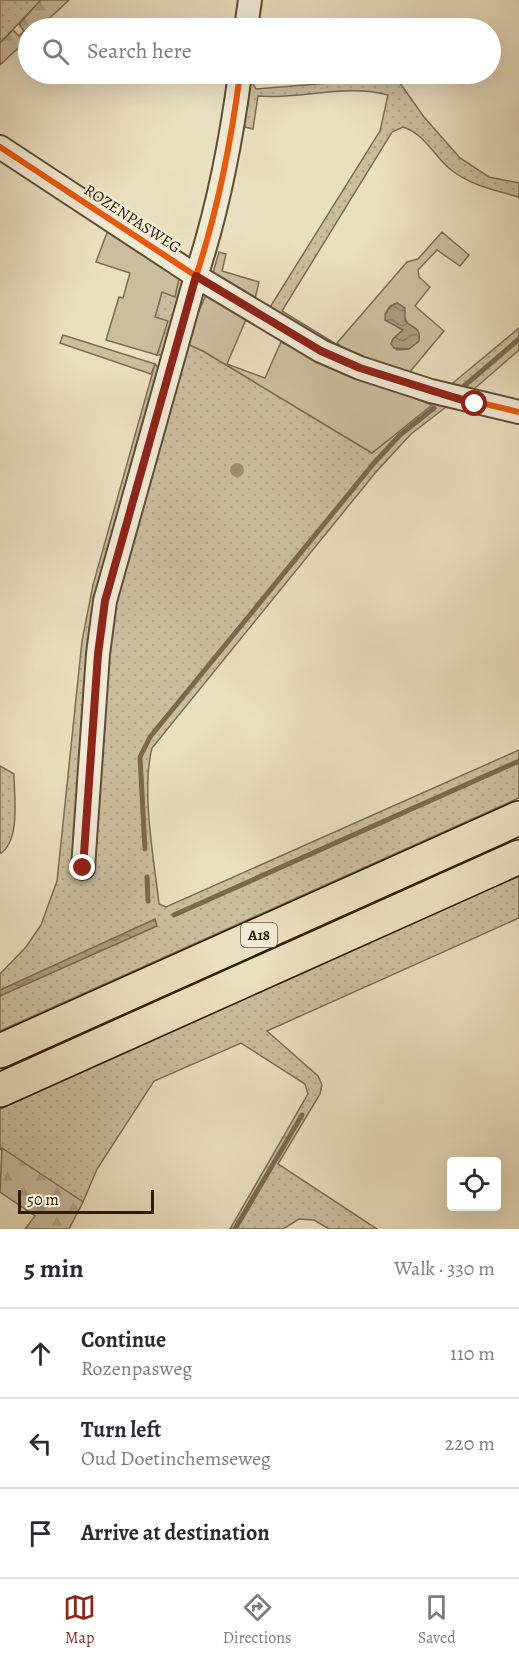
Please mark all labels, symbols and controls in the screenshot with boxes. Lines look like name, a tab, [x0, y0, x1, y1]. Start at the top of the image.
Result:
search box	[18, 18, 501, 84]
icon: search	[39, 35, 72, 68]
text: Search here	[87, 36, 192, 66]
street label: ROZENPASWEG	[80, 179, 185, 258]
route start	[461, 390, 487, 416]
route end	[69, 854, 95, 880]
road number: A18	[241, 923, 277, 947]
map controls	[447, 1157, 501, 1211]
button: locate	[447, 1157, 501, 1211]
scale bar	[18, 1187, 154, 1214]
text: 50 m	[27, 1189, 59, 1211]
text: 5 min	[24, 1251, 84, 1286]
text: Walk · 330 m	[394, 1255, 495, 1282]
text: Continue	[81, 1325, 166, 1355]
icon: ahead	[24, 1337, 57, 1370]
text: 110 m	[450, 1340, 495, 1367]
text: Rozenpasweg	[81, 1355, 192, 1382]
text: Turn left	[81, 1415, 161, 1445]
icon: left	[24, 1427, 57, 1460]
text: 220 m	[445, 1430, 495, 1457]
text: Oud Doetinchemseweg	[81, 1445, 271, 1472]
icon: arrive	[24, 1517, 57, 1550]
text: Arrive at destination	[81, 1518, 270, 1548]
tab: Map	[63, 1591, 96, 1649]
tab: Directions	[223, 1591, 291, 1649]
tab: Saved	[418, 1591, 456, 1649]

